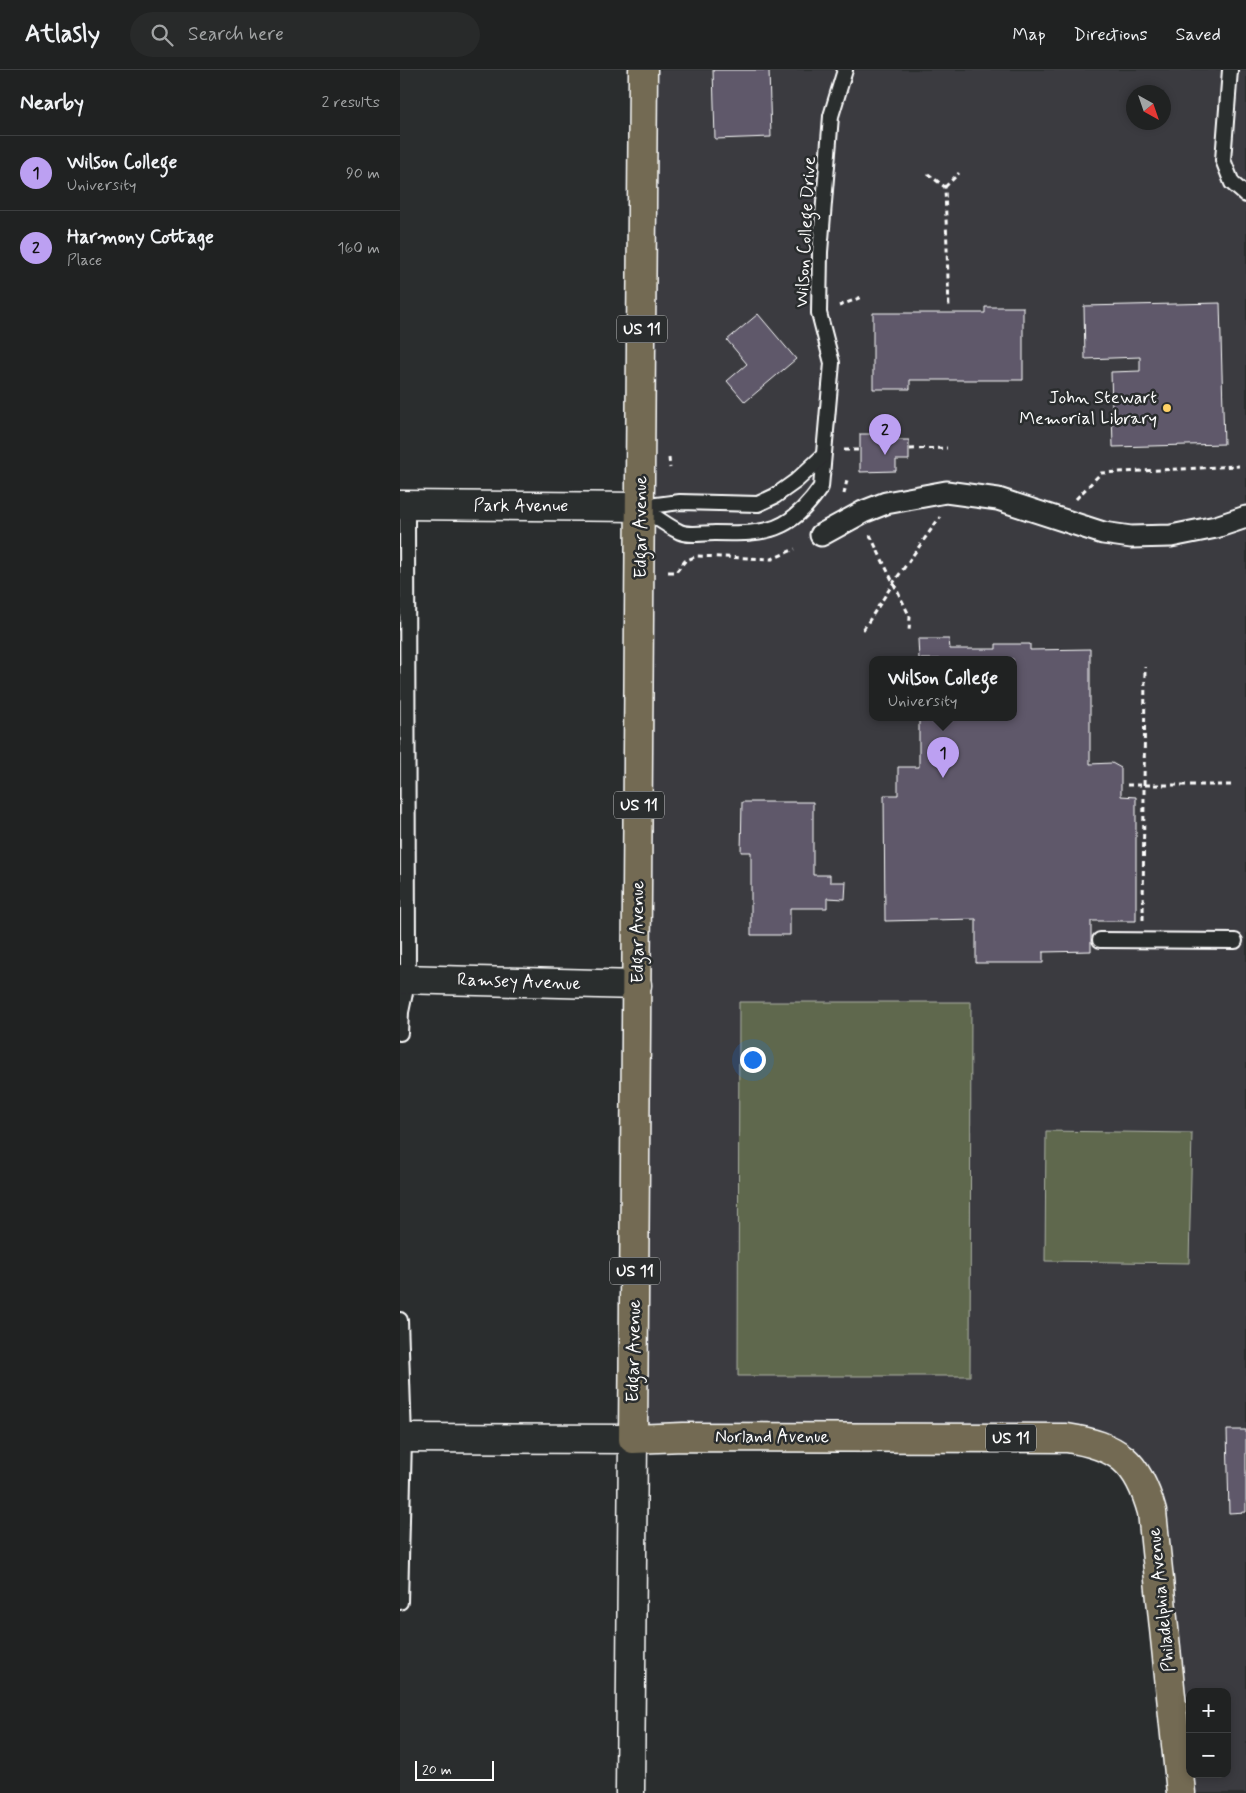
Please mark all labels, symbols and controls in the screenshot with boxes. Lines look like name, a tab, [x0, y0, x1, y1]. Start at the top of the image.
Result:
search box	[130, 12, 480, 57]
text: Atlasly	[25, 19, 100, 50]
icon: search	[148, 21, 176, 49]
text: Search here	[188, 22, 284, 47]
text: Map	[1013, 23, 1046, 47]
text: Directions	[1074, 23, 1148, 47]
text: Saved	[1176, 23, 1221, 47]
north arrow	[1126, 85, 1171, 130]
text: Nearby	[20, 89, 84, 117]
text: 2 results	[322, 92, 380, 113]
text: Wilson College	[67, 150, 177, 175]
street label: Wilson College Drive	[790, 156, 824, 308]
text: 1	[32, 163, 40, 184]
text: 90 m	[346, 163, 380, 184]
text: University	[67, 175, 137, 196]
text: Harmony Cottage	[67, 225, 214, 250]
text: 2	[32, 238, 40, 259]
text: 160 m	[337, 238, 380, 259]
text: Place	[67, 250, 102, 271]
road number: US 11	[617, 315, 667, 342]
place label: John Stewart Memorial Library	[1019, 386, 1157, 431]
marker: John Stewart Memorial Library	[1161, 402, 1173, 414]
pin: 2	[869, 414, 901, 455]
street label: Edgar Avenue	[629, 476, 655, 578]
street label: Park Avenue	[474, 494, 568, 518]
popup	[869, 656, 1017, 721]
text: Wilson College	[888, 666, 998, 691]
text: University	[888, 691, 957, 712]
pin: 1	[927, 737, 959, 778]
road number: US 11	[614, 792, 664, 818]
street label: Edgar Avenue	[626, 881, 652, 983]
street label: Ramsey Avenue	[457, 968, 581, 996]
your location	[740, 1047, 766, 1073]
road number: US 11	[610, 1258, 660, 1284]
street label: Edgar Avenue	[621, 1299, 649, 1403]
street label: Norland Avenue	[715, 1425, 829, 1449]
road number: US 11	[986, 1425, 1036, 1452]
street label: Philadelphia Avenue	[1142, 1527, 1182, 1673]
map controls	[1186, 1688, 1231, 1778]
button: +	[1186, 1688, 1231, 1733]
button: −	[1186, 1733, 1231, 1778]
scale bar	[415, 1758, 494, 1781]
text: 20 m	[422, 1761, 452, 1779]

